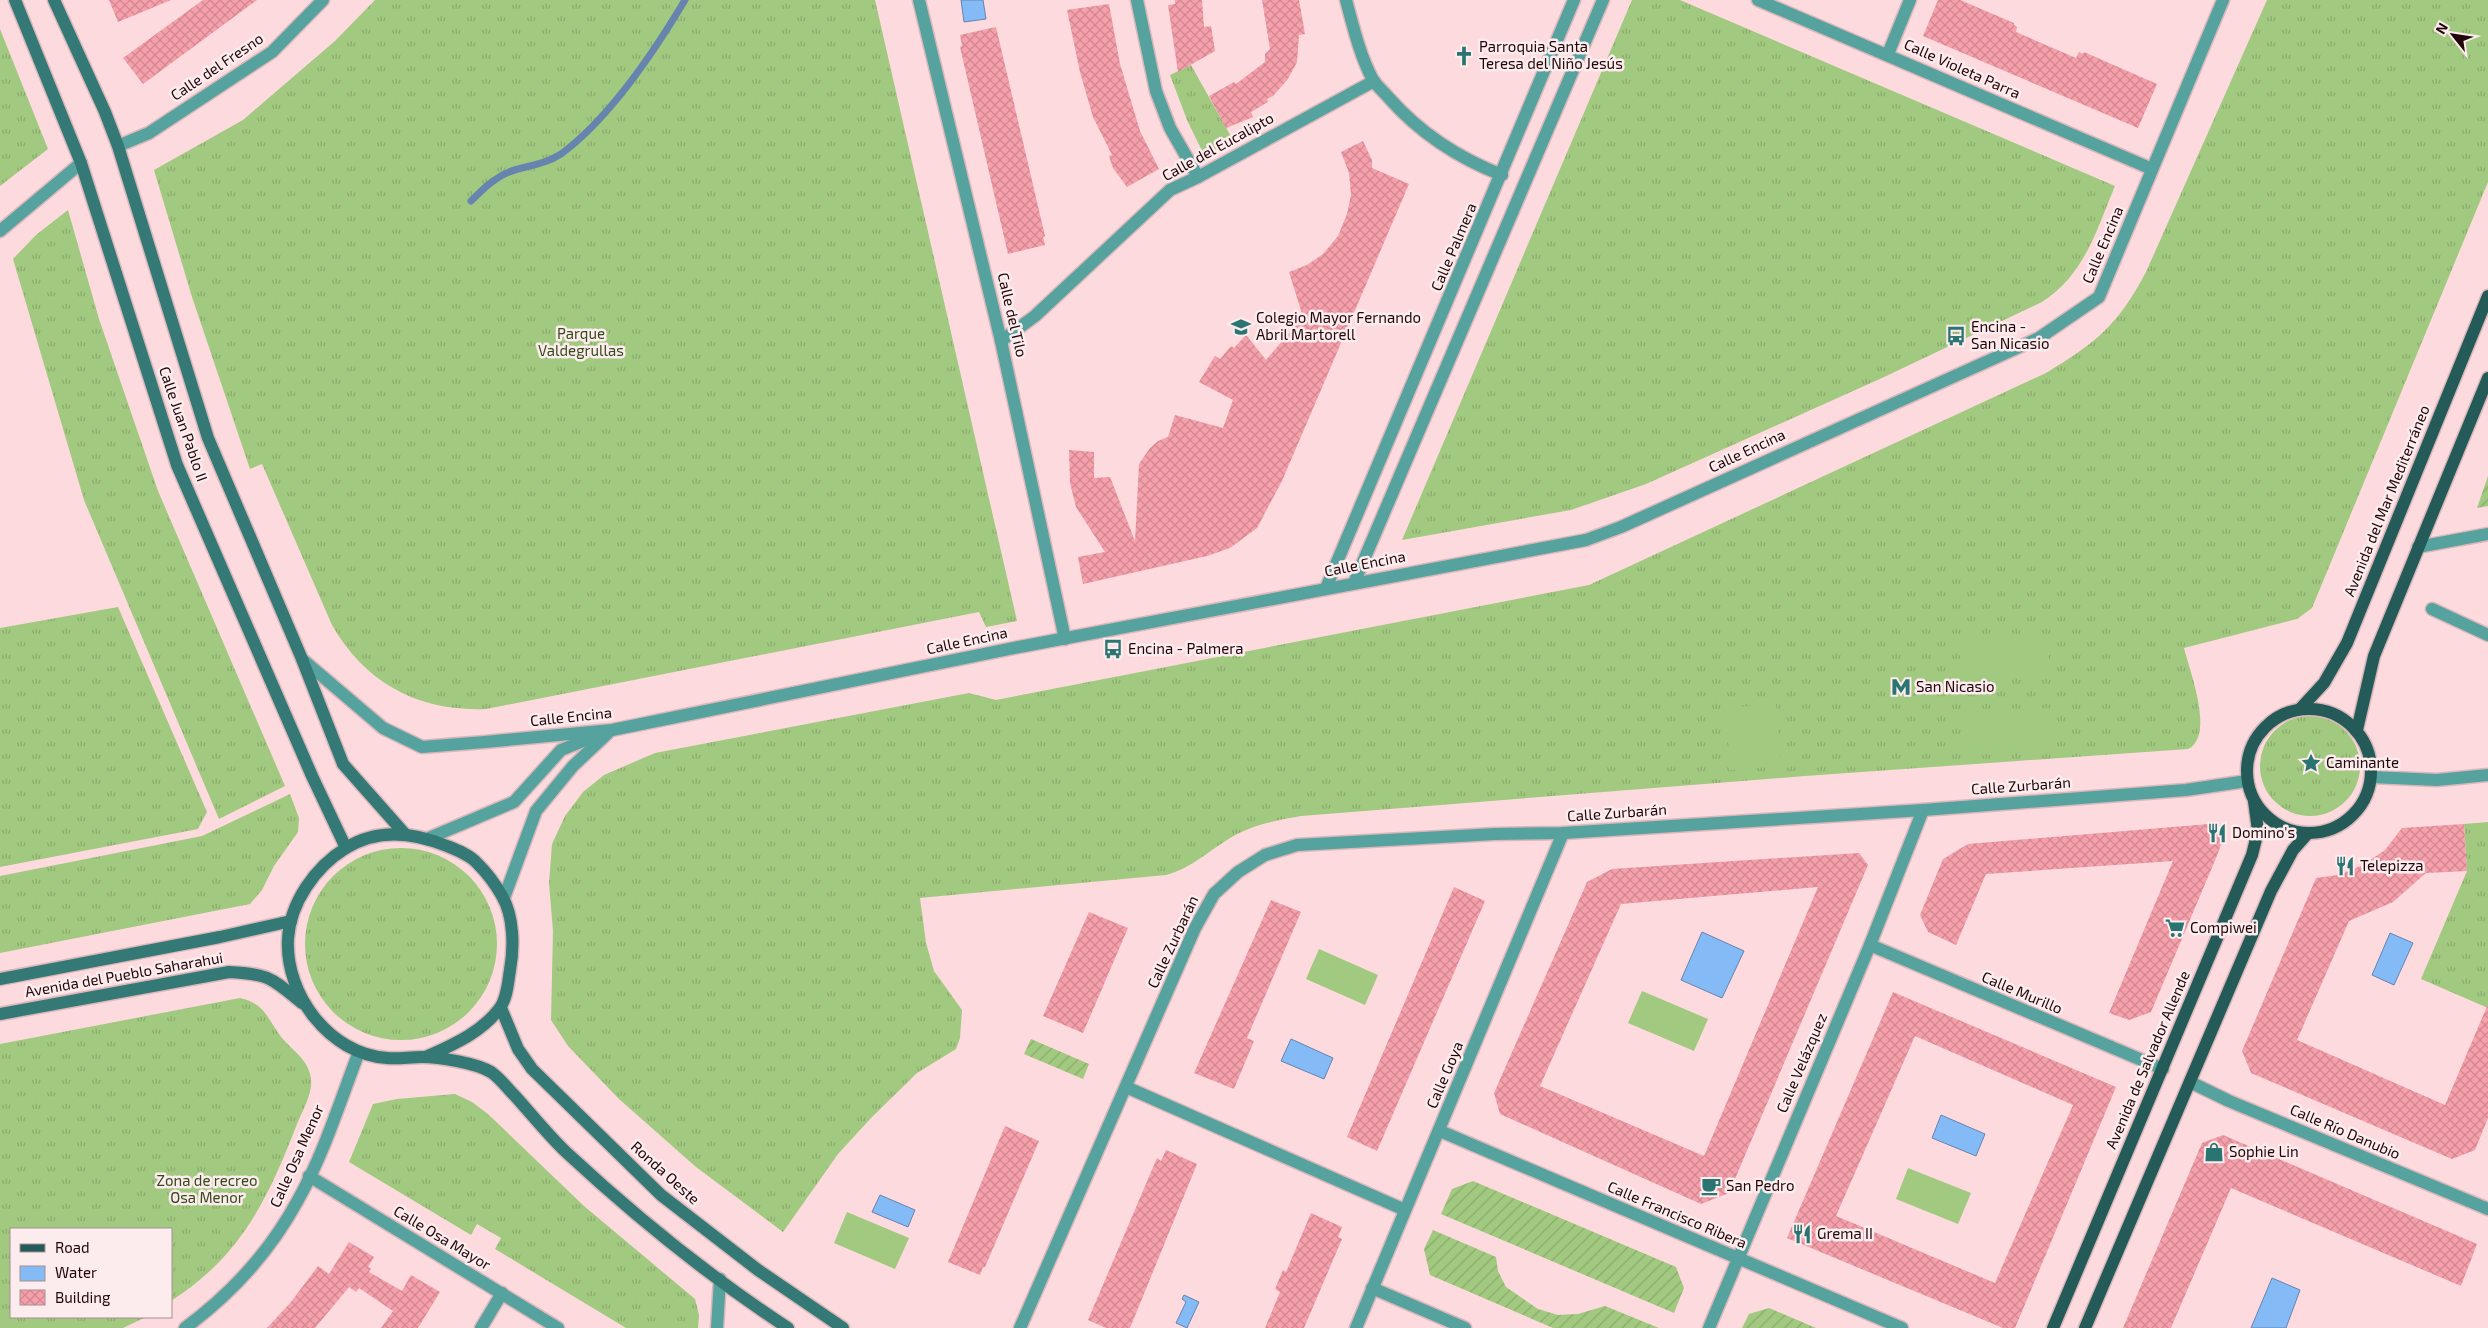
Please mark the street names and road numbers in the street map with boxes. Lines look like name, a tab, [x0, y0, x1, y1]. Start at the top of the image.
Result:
street label: Calle del Fresno	[167, 29, 266, 104]
street label: Calle Violeta Parra	[1902, 34, 2023, 102]
street label: Calle del Eucalipto	[1159, 108, 1276, 184]
street label: Calle Palmera	[1426, 200, 1480, 293]
street label: Calle Encina	[2078, 203, 2126, 286]
street label: Calle del Tilo	[995, 271, 1031, 359]
street label: Calle Juan Pablo II	[156, 364, 212, 484]
street label: Avenida del Mar Mediterráneo	[2339, 402, 2433, 599]
street label: Calle Encina	[1706, 425, 1788, 476]
street label: Calle Encina	[1323, 546, 1407, 580]
street label: Calle Encina	[925, 623, 1009, 657]
street label: Calle Encina	[529, 703, 613, 729]
street label: Calle Zurbarán	[1970, 773, 2071, 797]
street label: Calle Zurbarán	[1566, 800, 1667, 824]
street label: Calle Zurbarán	[1143, 893, 1201, 991]
street label: Avenida del Pueblo Saharahui	[23, 948, 224, 1000]
street label: Calle Murillo	[1979, 967, 2065, 1017]
street label: Avenida de Salvador Allende	[2101, 968, 2193, 1151]
street label: Calle Velázquez	[1772, 1010, 1830, 1115]
street label: Calle Goya	[1422, 1038, 1466, 1111]
street label: Calle Río Danubio	[2287, 1100, 2403, 1162]
street label: Calle Osa Menor	[265, 1101, 327, 1210]
street label: Ronda Oeste	[628, 1137, 704, 1208]
street label: Calle Francisco Ribera	[1605, 1177, 1750, 1252]
street label: Calle Osa Mayor	[391, 1201, 494, 1273]

